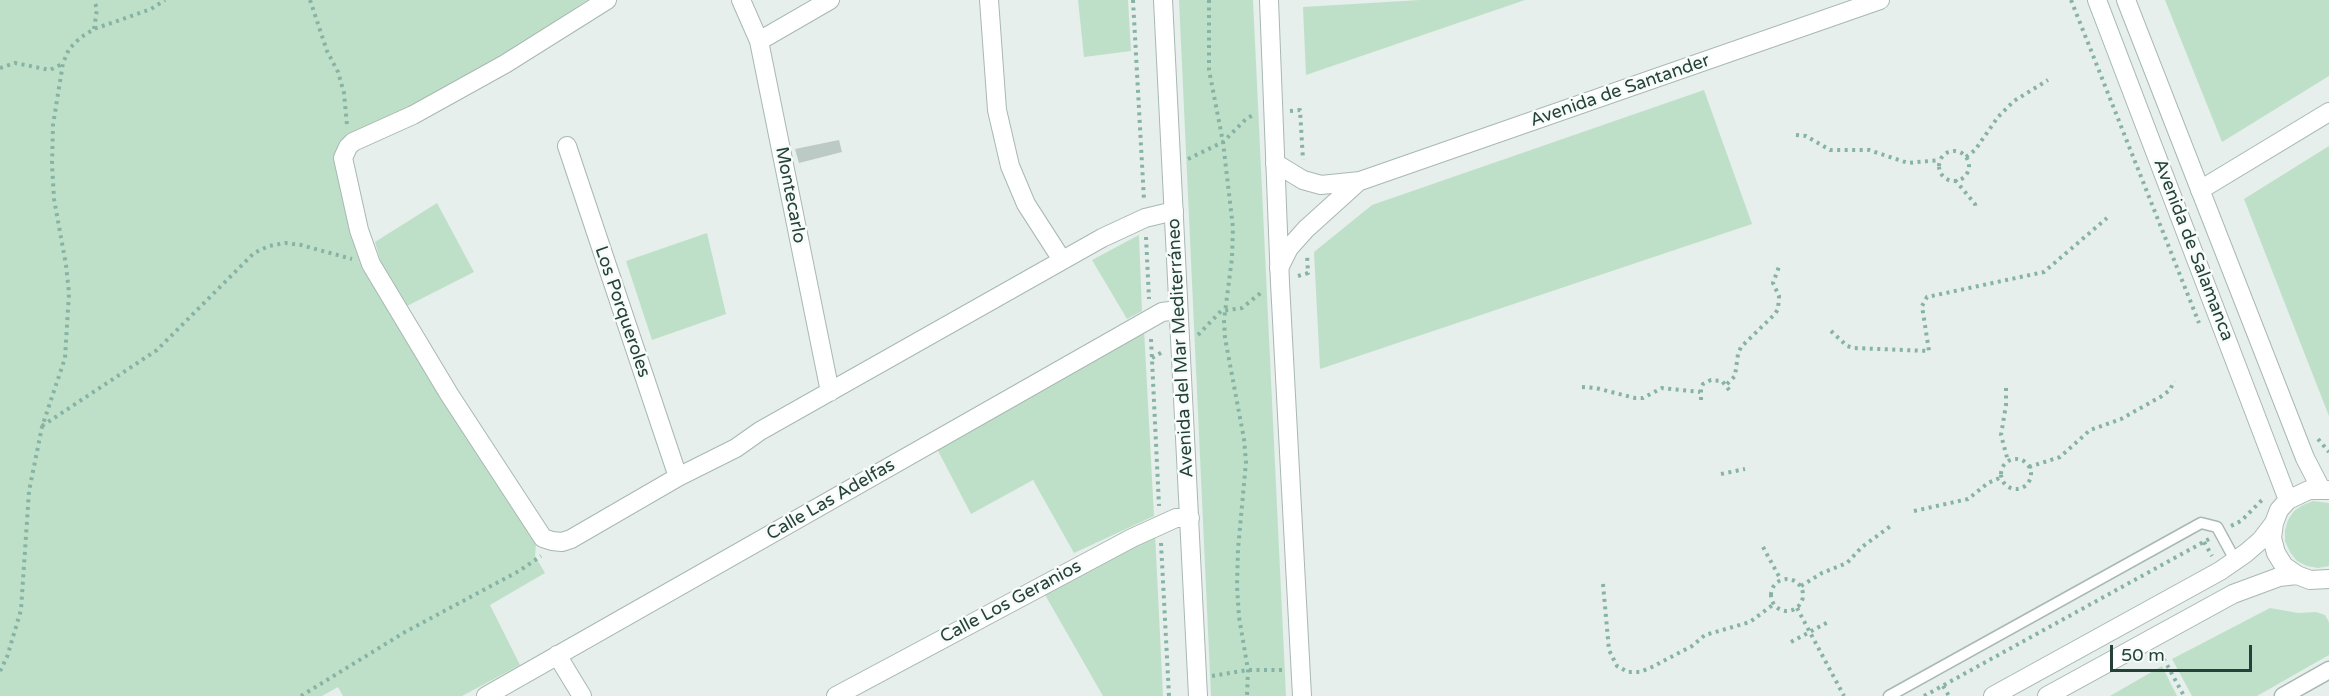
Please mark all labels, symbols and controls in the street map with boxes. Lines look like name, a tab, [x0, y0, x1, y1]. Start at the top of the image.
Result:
street label: Avenida de Santander	[1527, 50, 1713, 132]
street label: Montecarlo	[770, 145, 810, 245]
street label: Avenida de Salamanca	[2148, 156, 2238, 344]
street label: Avenida del Mar Mediterráneo	[1163, 218, 1199, 478]
street label: Los Porqueroles	[589, 244, 655, 380]
street label: Calle Las Adelfas	[763, 454, 899, 546]
street label: Calle Los Geranios	[937, 556, 1085, 648]
scale bar	[2113, 633, 2256, 671]
text: 50 m	[2121, 644, 2165, 666]

